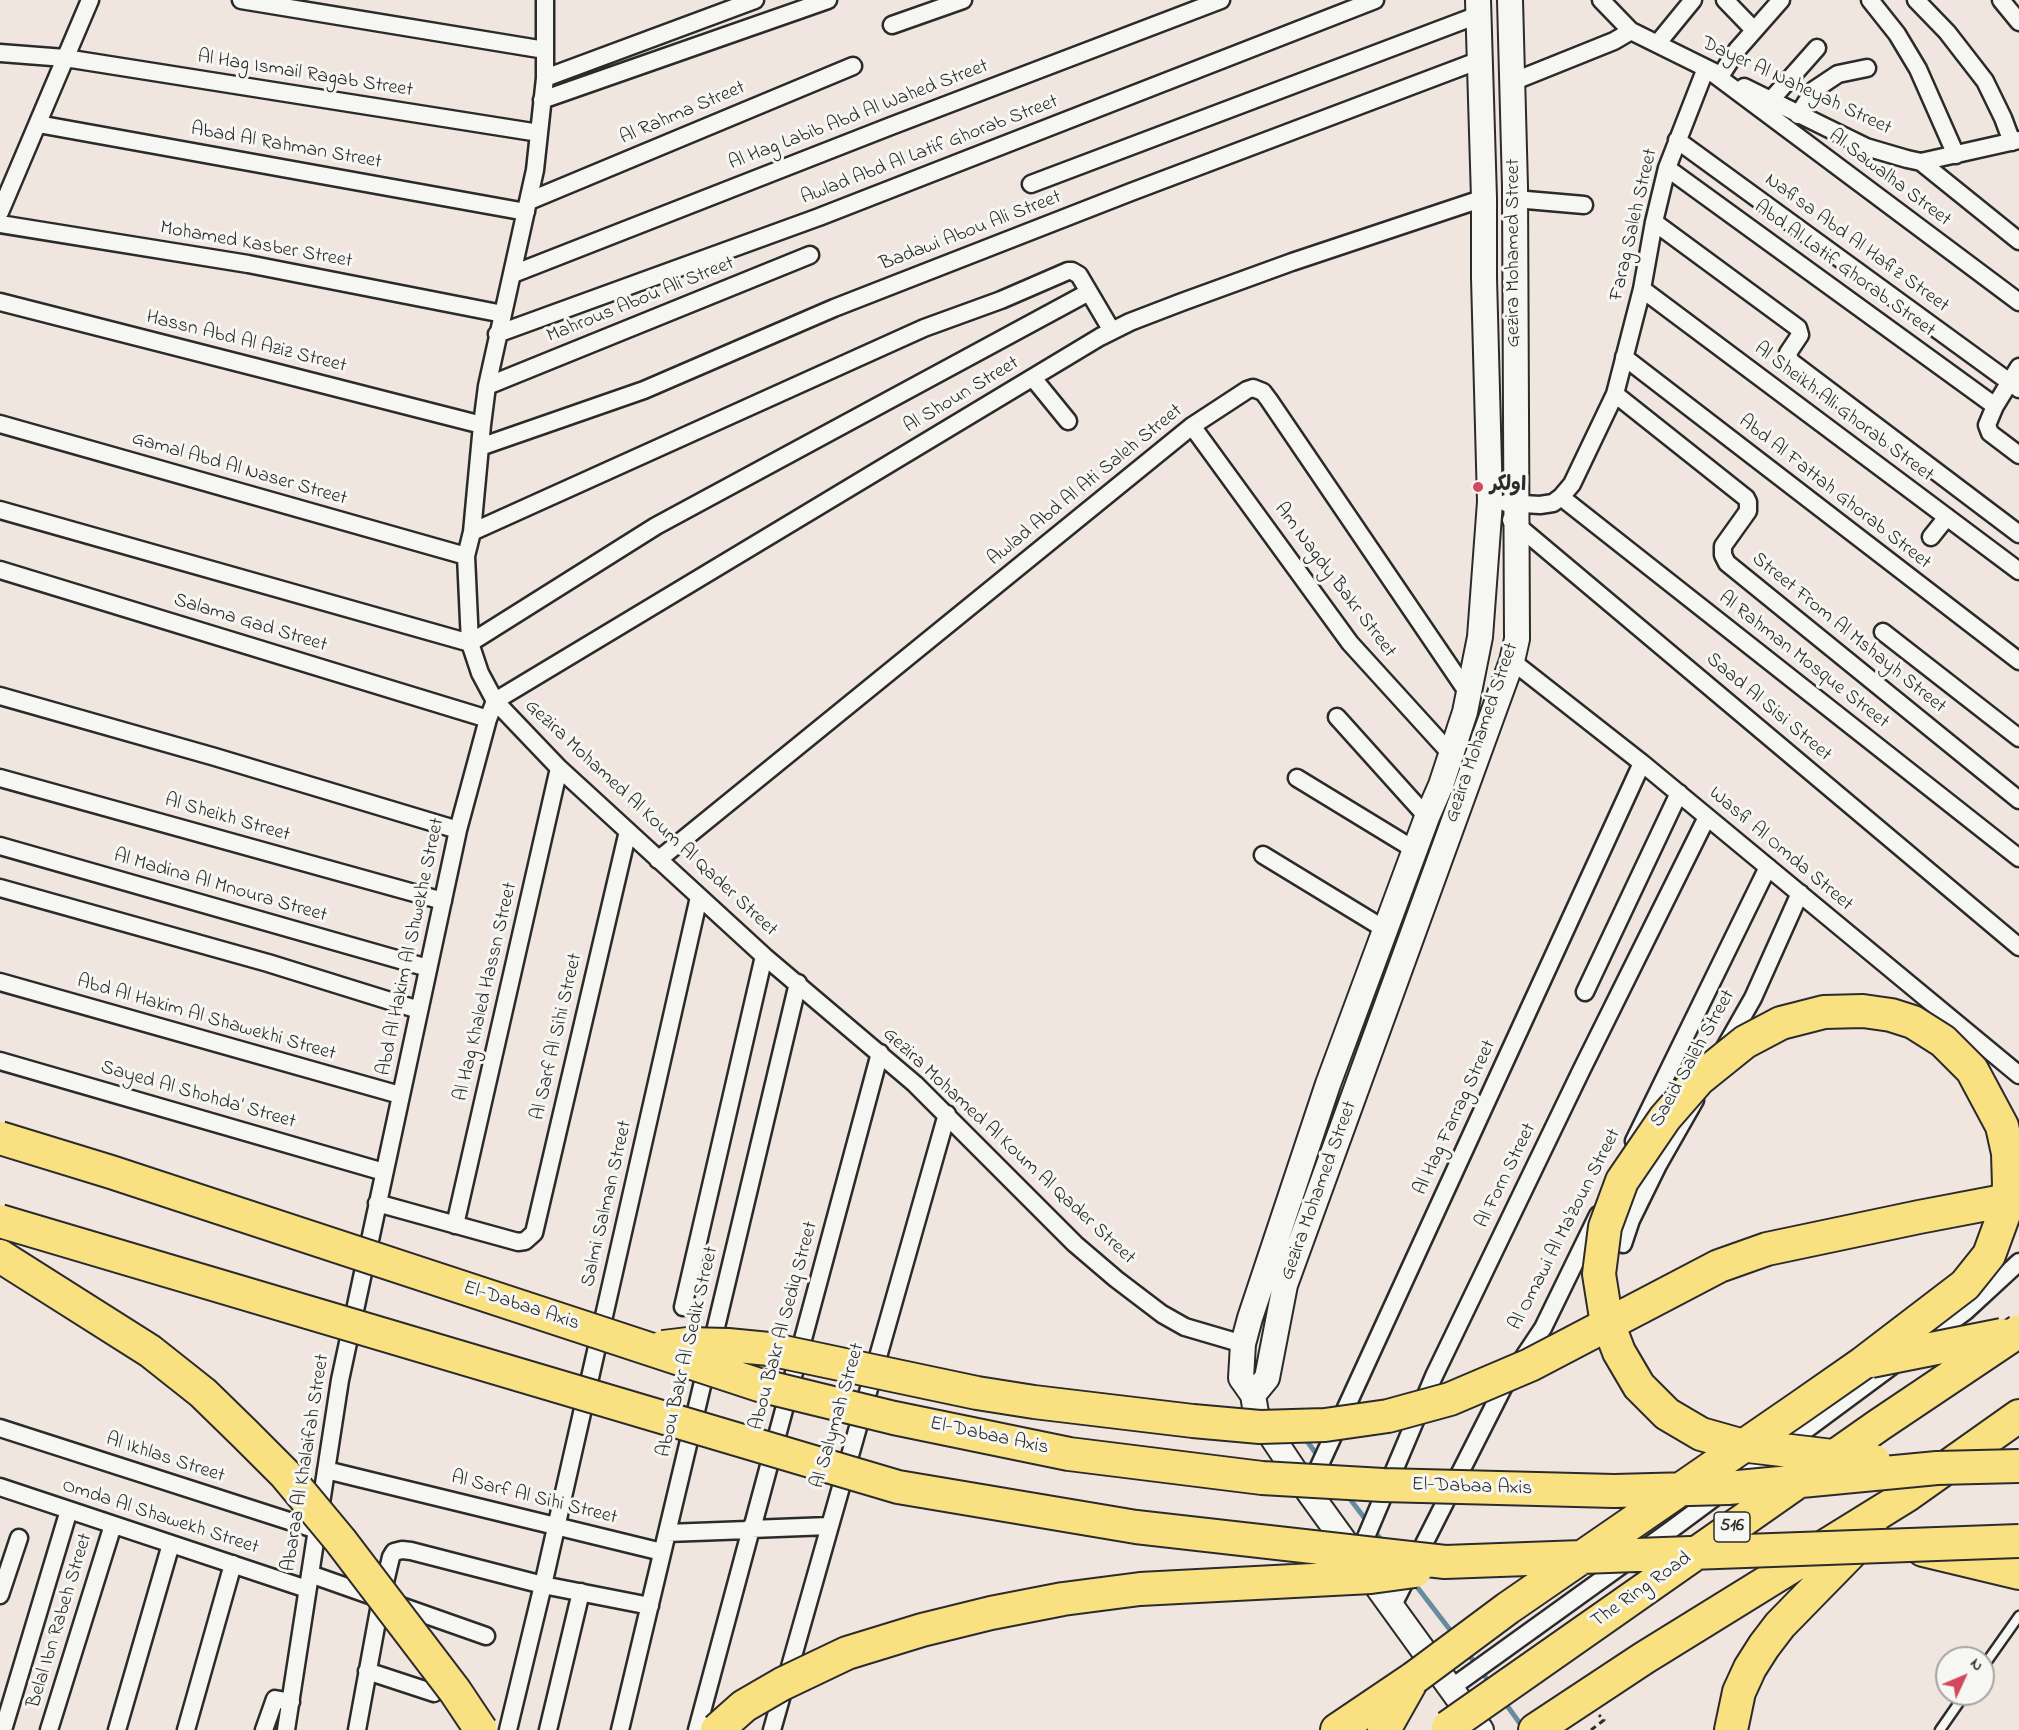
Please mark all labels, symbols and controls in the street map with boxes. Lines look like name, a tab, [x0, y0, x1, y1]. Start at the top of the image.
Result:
street label: Dayer Al Naheyah Street	[1697, 32, 1895, 142]
street label: Al Hag Ismail Ragab Street	[196, 46, 414, 104]
street label: Al Hag Labib Abd Al Wahed Street	[726, 55, 992, 177]
street label: Al Rahma Street	[617, 77, 749, 151]
street label: Awlad Abd Al Latif Ghorab Street	[798, 91, 1062, 211]
street label: Abad Al Rahman Street	[189, 118, 383, 176]
street label: Al Sawalha Street	[1823, 125, 1955, 233]
street label: Farag Saleh Street	[1606, 146, 1664, 304]
street label: Gezira Mohamed Street	[1503, 159, 1527, 347]
street label: Nafisa Abd Al Hafiz Street	[1759, 169, 1953, 319]
street label: Badawi Abou Ali Street	[877, 186, 1065, 278]
street label: Abd Al Latif Ghorab Street	[1749, 196, 1939, 344]
street label: Mohamed Kasber Street	[158, 217, 354, 275]
street label: Mahrous Abou Ali Street	[544, 252, 738, 350]
street label: Hassn Abd Al Aziz Street	[143, 306, 349, 380]
street label: Al Sheikh Ali Ghorab Street	[1749, 338, 1937, 488]
street label: Al Shoun Street	[900, 352, 1024, 440]
street label: Awlad Abd Al Ati Saleh Street	[984, 400, 1188, 572]
street label: Abd Al Fattah Ghorab Street	[1733, 410, 1935, 576]
street label: Gamal Abd Al Naser Street	[129, 428, 349, 512]
place label: اولكر	[1490, 475, 1526, 499]
marker: اولكر	[1471, 480, 1485, 494]
street label: Am Nagdy Bakr Street	[1268, 499, 1400, 663]
street label: Street From Al Mshayh Street	[1746, 548, 1950, 720]
street label: Al Rahman Mosque Street	[1713, 587, 1893, 735]
street label: Salama Gad Street	[170, 589, 330, 659]
street label: Gezira Mohamed Street	[1441, 640, 1525, 826]
street label: Saad Al Sisi Street	[1700, 648, 1836, 768]
street label: Gezira Mohamed Al Koum Al Qader Street	[518, 695, 782, 943]
street label: Wasfi Al Omda Street	[1703, 783, 1857, 917]
street label: Al Sheikh Street	[162, 790, 292, 848]
street label: Abd Al Hakim Al Shwekhe Street	[373, 816, 451, 1078]
street label: Al Madina Al Mnoura Street	[110, 845, 330, 929]
street label: Al Hag Khaled Hassn Street	[450, 880, 524, 1104]
street label: Al Sarf Al Sihi Street	[527, 951, 589, 1123]
street label: Abd Al Hakim Al Shawekhi Street	[74, 970, 338, 1068]
street label: Saeid Saleh Street	[1646, 986, 1742, 1132]
street label: Gezira Mohamed Al Koum Al Qader Street	[876, 1023, 1140, 1271]
street label: Al Hag Farrag Street	[1410, 1037, 1502, 1199]
street label: Sayed Al Shohda' Street	[98, 1057, 298, 1135]
street label: Gezira Mohamed Street	[1276, 1098, 1364, 1284]
street label: Salmi Salman Street	[577, 1119, 639, 1289]
street label: Al Forn Street	[1471, 1120, 1543, 1232]
street label: Al Omawi Al Ma'zoun Street	[1505, 1125, 1627, 1335]
street label: Abou Bakr Al Sediq Street	[746, 1219, 824, 1433]
street label: Abou Bakr Al Sedik Street	[653, 1244, 725, 1460]
street label: El-Dabaa Axis	[460, 1277, 582, 1337]
street label: Al Salymah Street	[807, 1341, 871, 1491]
street label: Abaraa Al Khalaifah Street	[278, 1353, 336, 1573]
street label: El-Dabaa Axis	[927, 1413, 1051, 1461]
street label: Al Ikhlas Street	[103, 1429, 227, 1489]
street label: Al Sarf Al Sihi Street	[448, 1467, 620, 1531]
street label: El-Dabaa Axis	[1411, 1474, 1533, 1502]
street label: Omda Al Shawekh Street	[59, 1475, 261, 1561]
road number: 516	[1714, 1512, 1750, 1542]
street label: Belal Ibn Rabeh Street	[23, 1531, 99, 1711]
street label: The Ring Road	[1587, 1548, 1697, 1634]
north arrow	[1935, 1646, 1995, 1706]
text: N	[1964, 1653, 1989, 1677]

